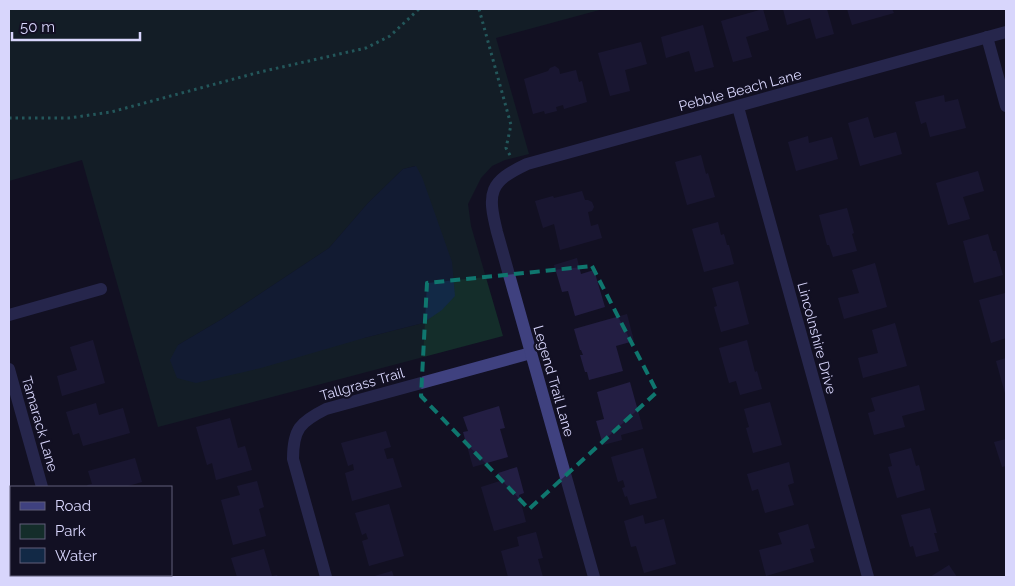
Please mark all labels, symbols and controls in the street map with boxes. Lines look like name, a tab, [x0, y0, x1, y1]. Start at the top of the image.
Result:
scale bar	[12, 10, 140, 42]
text: 50 m	[20, 18, 55, 36]
street label: Pebble Beach Lane	[677, 66, 803, 114]
street label: Lincolnshire Drive	[794, 280, 840, 396]
street label: Legend Trail Lane	[530, 323, 578, 439]
street label: Tallgrass Trail	[318, 364, 406, 404]
street label: Tamarack Lane	[19, 374, 61, 474]
legend	[10, 486, 172, 576]
text: Road	[55, 497, 91, 515]
text: Park	[55, 522, 86, 540]
text: Water	[55, 547, 98, 565]

